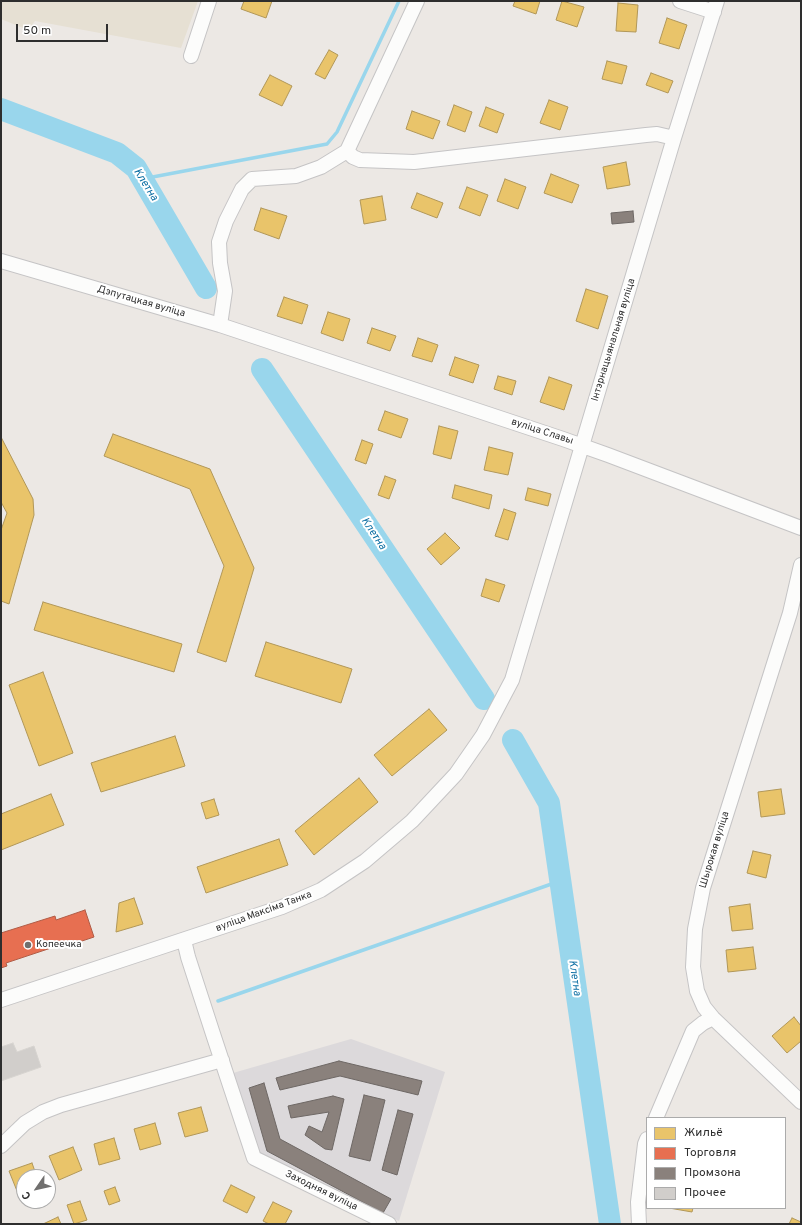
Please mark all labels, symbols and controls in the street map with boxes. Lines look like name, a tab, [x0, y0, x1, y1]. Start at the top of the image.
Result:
scale bar	[18, 16, 110, 42]
text: 50 m	[23, 23, 51, 39]
water label: Клетна	[130, 166, 160, 204]
street label: Інтэрнацыянальная вуліца	[590, 277, 638, 403]
street label: Дэпутацкая вуліца	[96, 284, 186, 320]
street label: вуліца Славы	[509, 416, 575, 448]
water label: Клетна	[357, 515, 389, 553]
street label: Шырокая вуліца	[698, 810, 732, 890]
street label: вуліца Максіма Танка	[214, 889, 314, 935]
place label: Копеечка	[36, 939, 82, 951]
marker: Копеечка	[23, 940, 33, 950]
water label: Клетна	[565, 959, 583, 997]
legend	[646, 1117, 786, 1209]
text: Жильё	[684, 1125, 723, 1141]
text: Торговля	[684, 1145, 736, 1161]
text: Промзона	[684, 1165, 741, 1181]
street label: Заходняя вуліца	[283, 1168, 359, 1214]
north arrow	[16, 1169, 56, 1209]
text: Прочее	[684, 1185, 726, 1201]
text: С	[19, 1188, 35, 1202]

